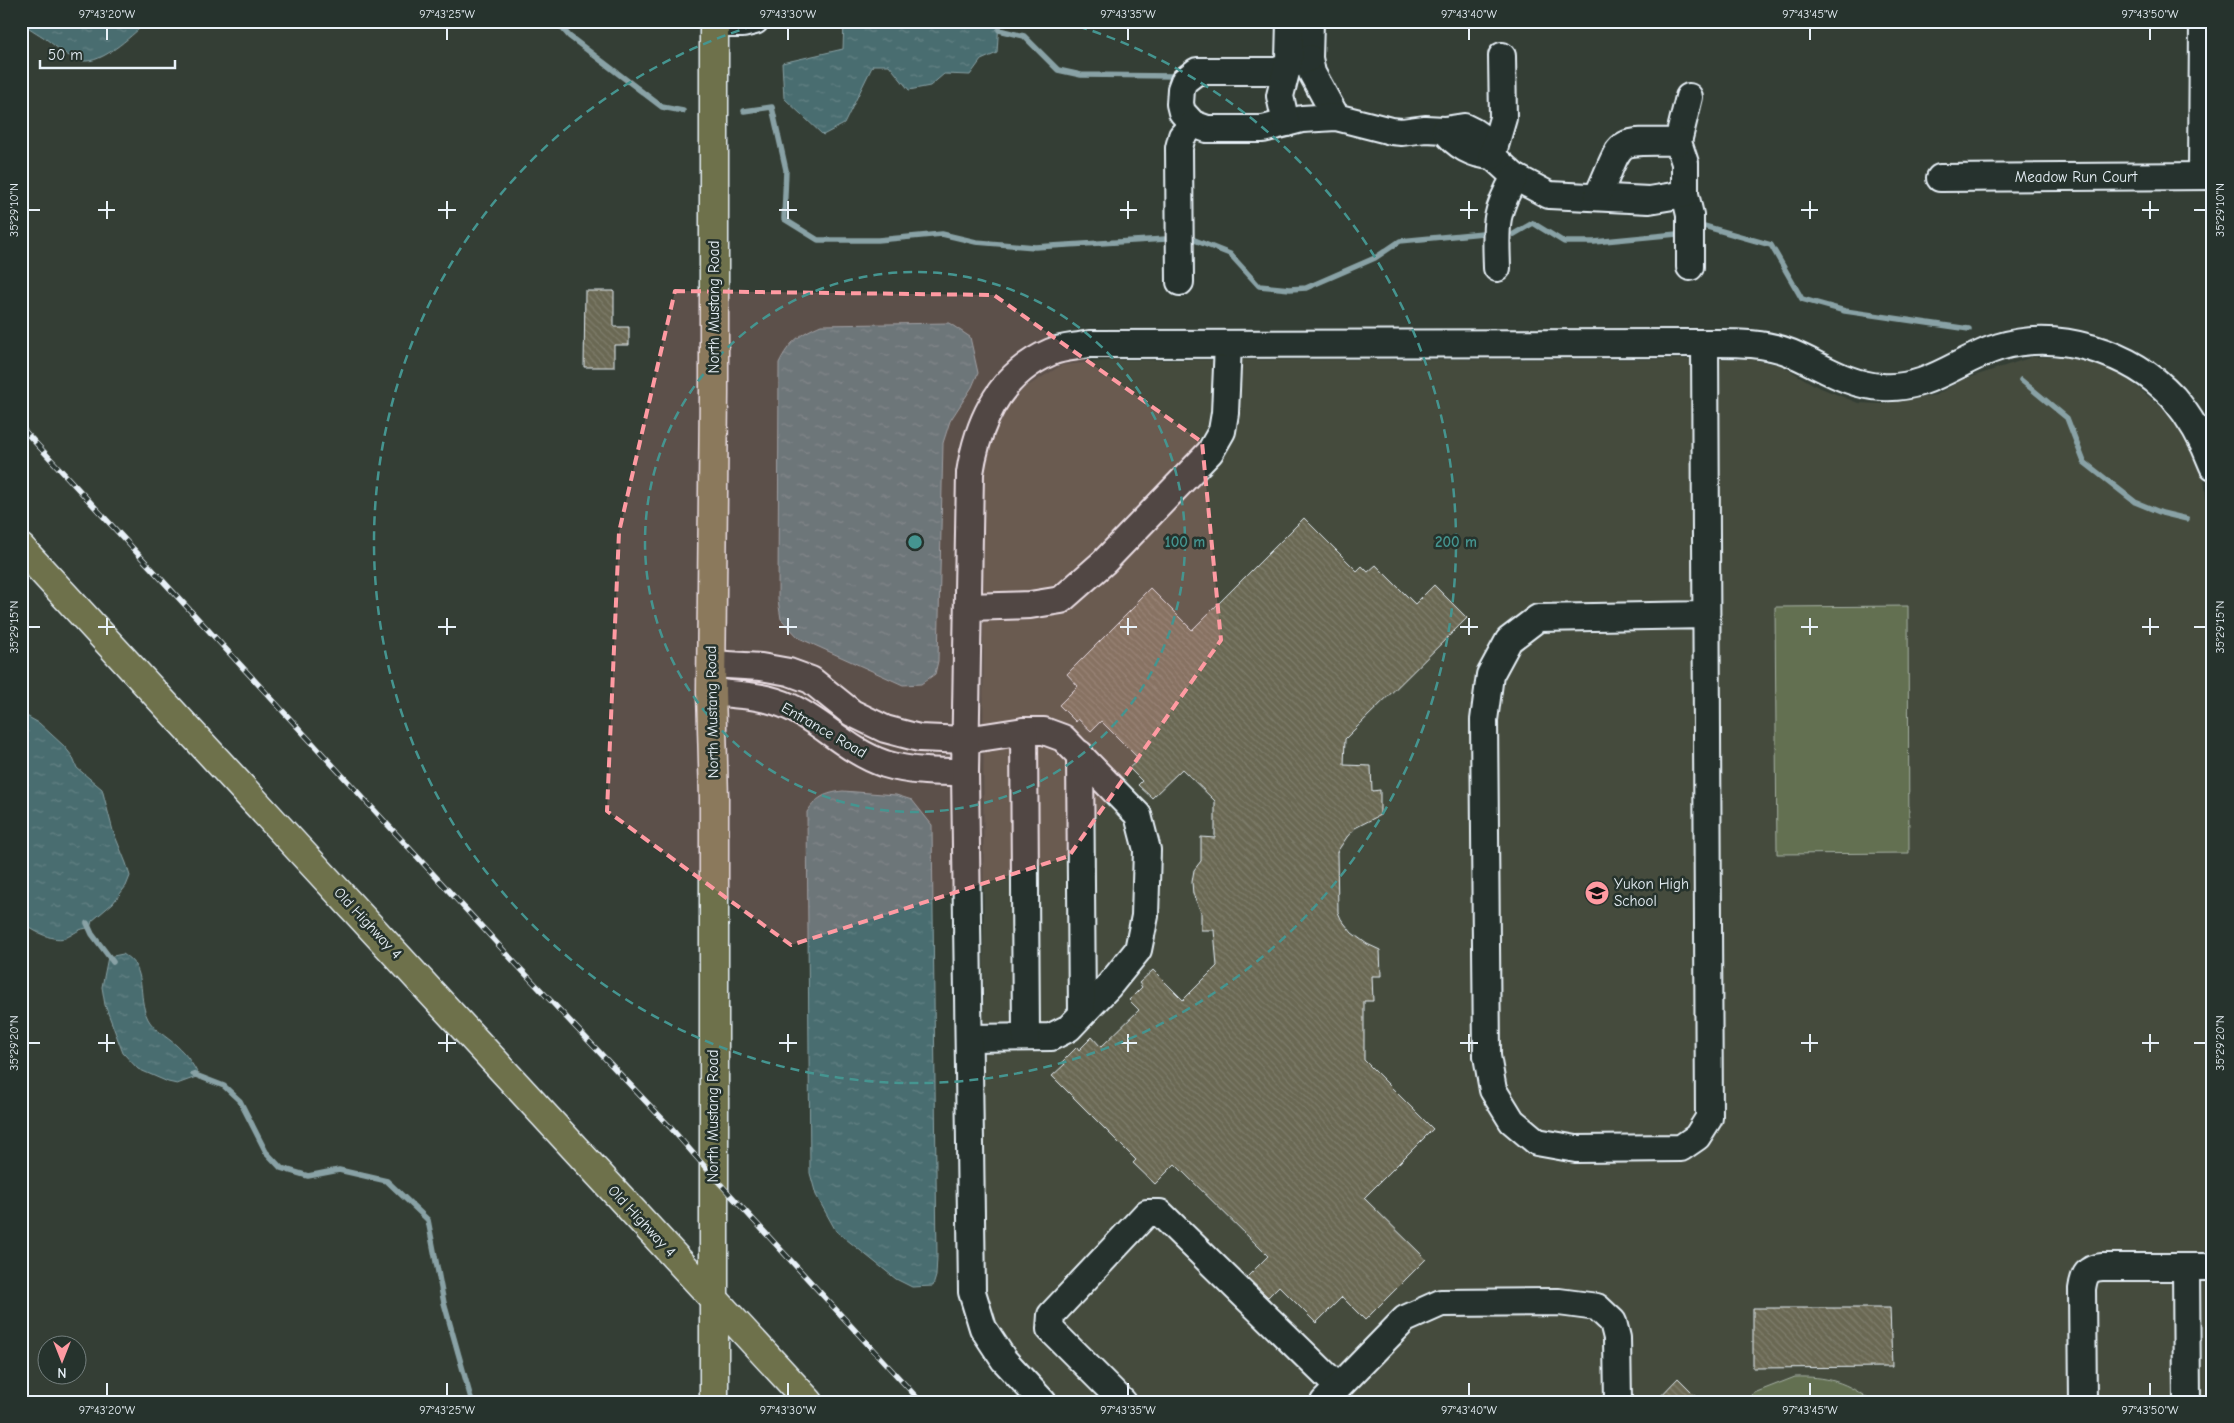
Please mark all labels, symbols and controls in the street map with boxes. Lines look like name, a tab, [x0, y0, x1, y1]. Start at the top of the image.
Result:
text: 97°43'20"W	[79, 7, 136, 21]
text: 97°43'25"W	[419, 7, 475, 21]
text: 97°43'30"W	[760, 7, 817, 21]
text: 97°43'35"W	[1100, 7, 1156, 21]
text: 97°43'40"W	[1441, 7, 1498, 21]
text: 97°43'45"W	[1782, 7, 1838, 21]
text: 97°43'50"W	[2122, 7, 2179, 21]
scale bar	[40, 38, 175, 70]
text: 50 m	[48, 46, 83, 64]
street label: Meadow Run Court	[2015, 168, 2138, 186]
text: 35°29'10"N	[7, 183, 21, 237]
text: 35°29'10"N	[2213, 183, 2227, 237]
street label: North Mustang Road	[705, 241, 723, 373]
centre of rings	[906, 533, 924, 551]
text: 100 m	[1165, 533, 1205, 551]
text: 200 m	[1435, 533, 1477, 551]
text: 35°29'15"N	[7, 601, 21, 654]
text: 35°29'15"N	[2213, 601, 2227, 654]
street label: North Mustang Road	[702, 645, 722, 779]
street label: Entrance Road	[778, 698, 870, 762]
place label: Yukon High School	[1614, 875, 1689, 910]
school or university icon: Yukon High School	[1584, 880, 1610, 906]
street label: Old Highway 4	[330, 883, 406, 963]
text: 35°29'20"N	[7, 1015, 21, 1071]
text: 35°29'20"N	[2213, 1015, 2227, 1071]
street label: North Mustang Road	[704, 1050, 722, 1182]
street label: Old Highway 4	[604, 1181, 680, 1261]
north arrow	[38, 1336, 88, 1386]
text: N	[57, 1364, 67, 1381]
text: 97°43'20"W	[79, 1403, 136, 1417]
text: 97°43'25"W	[419, 1403, 475, 1417]
text: 97°43'30"W	[760, 1403, 817, 1417]
text: 97°43'35"W	[1100, 1403, 1156, 1417]
text: 97°43'40"W	[1441, 1403, 1498, 1417]
text: 97°43'45"W	[1782, 1403, 1838, 1417]
text: 97°43'50"W	[2122, 1403, 2179, 1417]

